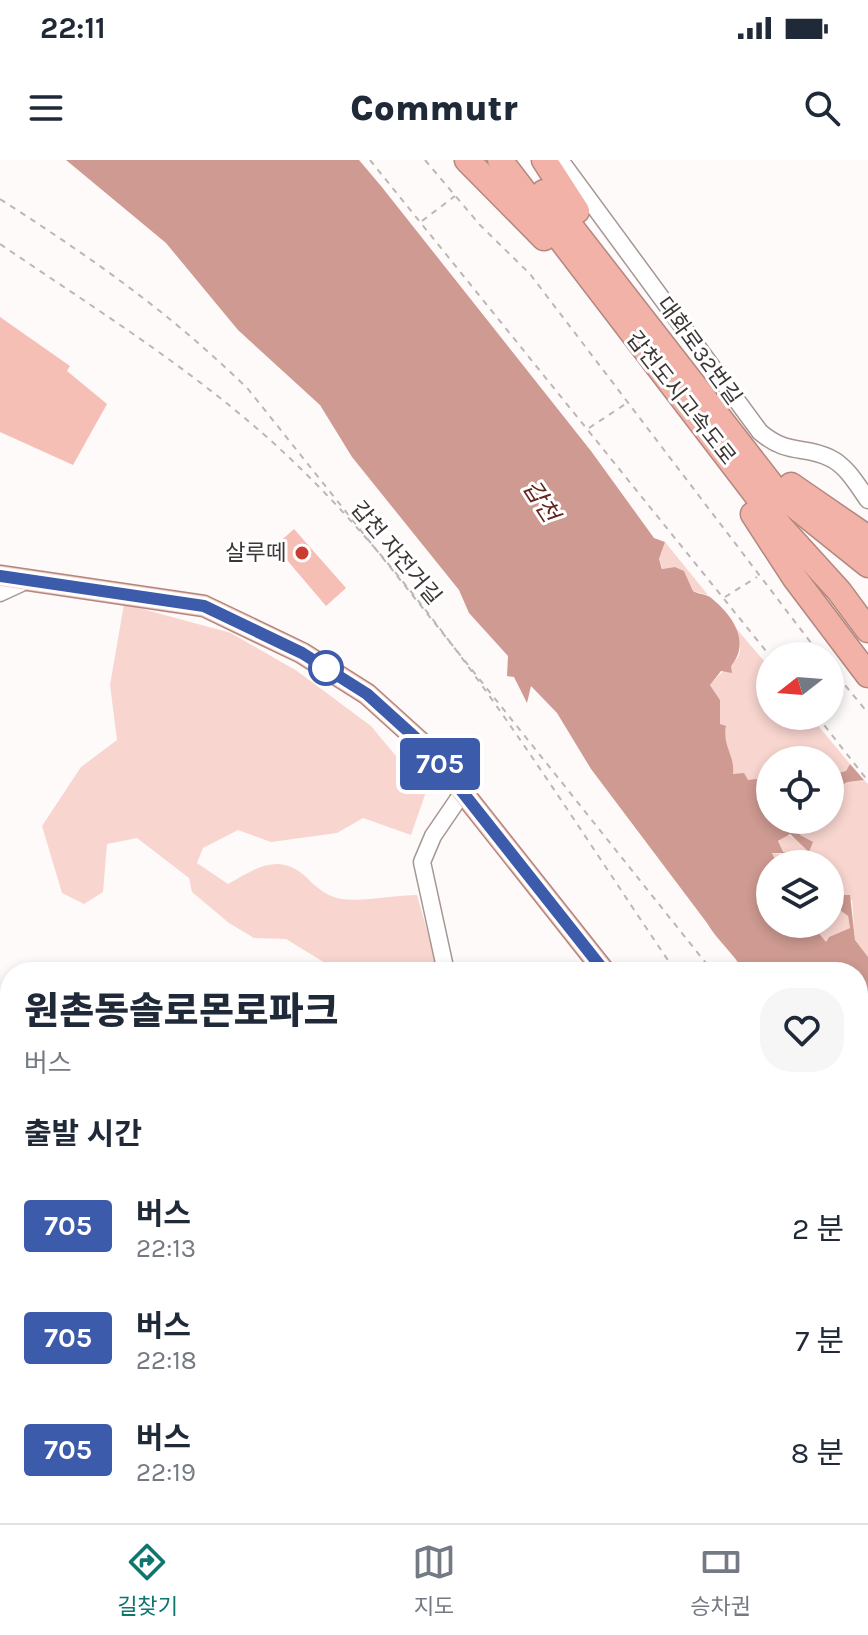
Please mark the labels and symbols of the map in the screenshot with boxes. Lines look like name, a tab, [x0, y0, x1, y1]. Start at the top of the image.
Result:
street label: 대화로32번길	[651, 292, 747, 410]
street label: 갑천도시고속도로	[621, 326, 741, 470]
water label: 갑천	[517, 475, 566, 530]
street label: 갑천 자전거길	[345, 496, 447, 610]
place label: 살루떼	[225, 540, 286, 566]
marker: 살루떼	[293, 544, 311, 562]
north arrow	[756, 642, 844, 730]
unlabelled marker	[309, 651, 343, 685]
line badge: 705	[394, 738, 486, 790]

